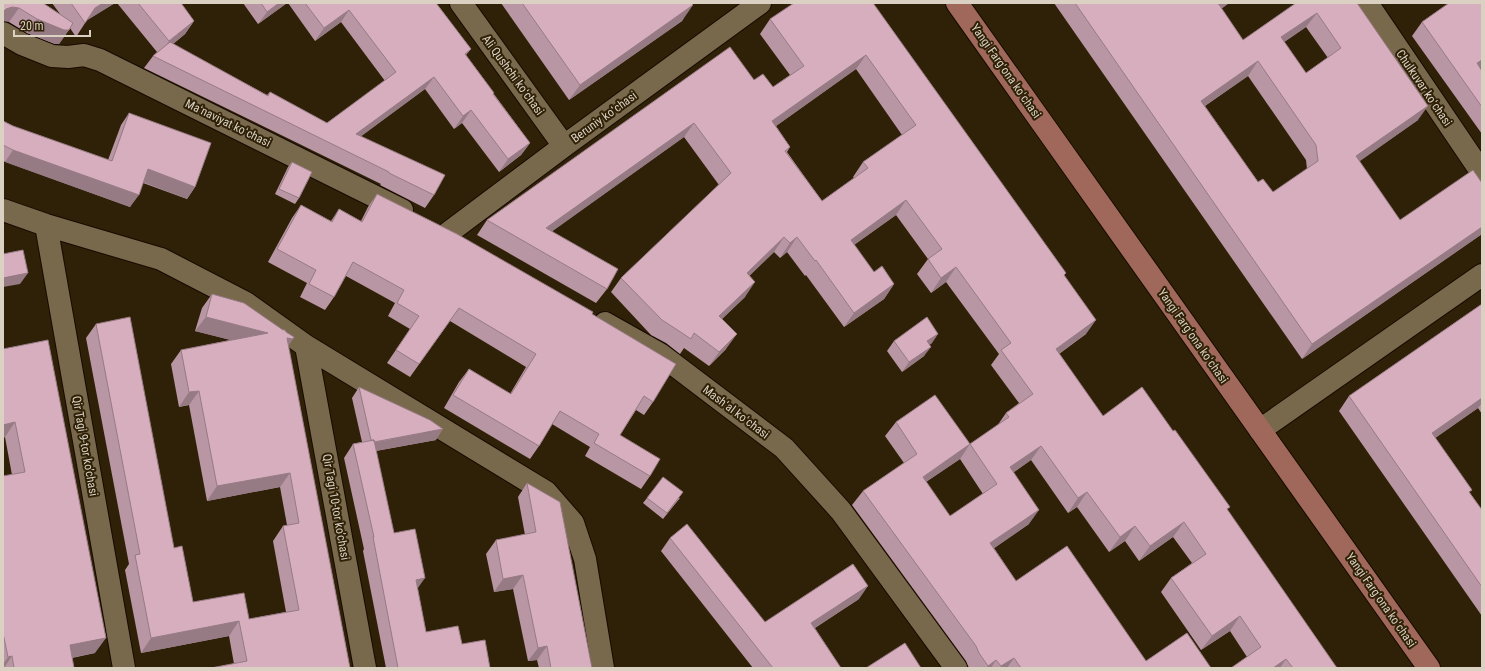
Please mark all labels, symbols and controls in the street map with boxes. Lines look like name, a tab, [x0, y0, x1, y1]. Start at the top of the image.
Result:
scale bar	[14, 12, 90, 38]
text: 20 m	[20, 19, 44, 33]
street label: Yangi Fargʻona koʻchasi	[968, 21, 1044, 121]
street label: Ali Qushchi koʻchasi	[479, 32, 547, 118]
street label: Chulkuvar koʻchasi	[1393, 47, 1455, 129]
street label: Beruniy koʻchasi	[569, 89, 639, 145]
street label: Maʻnaviyat koʻchasi	[183, 96, 273, 150]
street label: Yangi Fargʻona koʻchasi	[1155, 286, 1231, 386]
street label: Mashʻal koʻchasi	[700, 383, 772, 441]
street label: Qir Tagi 9-tor koʼchasi	[69, 395, 101, 497]
street label: Qir Tagi 10-tor koʼchasi	[320, 453, 352, 561]
street label: Yangi Fargʻona koʻchasi	[1343, 550, 1419, 650]

